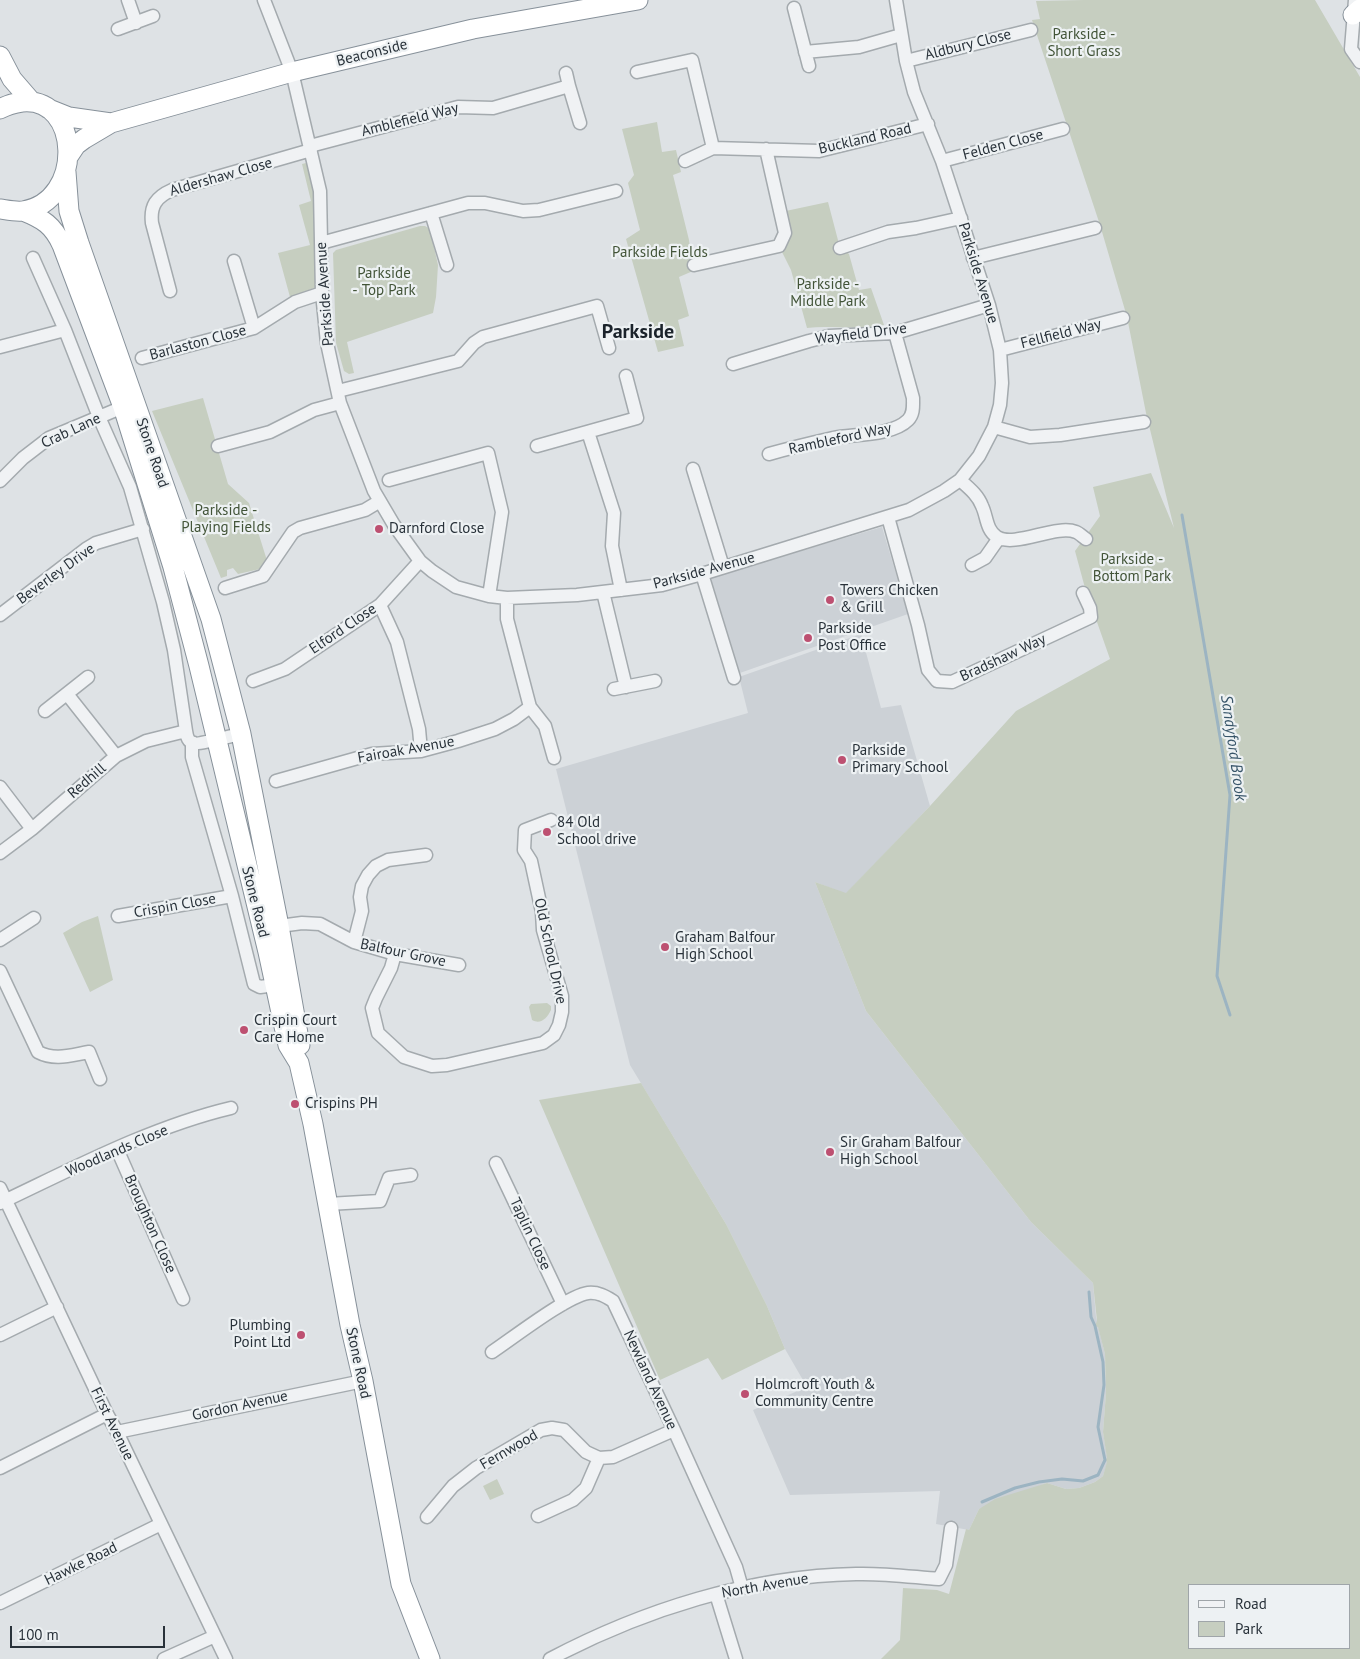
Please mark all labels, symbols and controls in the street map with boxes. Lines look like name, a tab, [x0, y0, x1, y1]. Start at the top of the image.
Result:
street label: Aldbury Close	[923, 26, 1013, 64]
park label: Parkside - Short Grass	[1047, 26, 1121, 61]
street label: Beaconside	[335, 35, 409, 71]
street label: Amblefield Way	[360, 99, 460, 141]
street label: Buckland Road	[817, 120, 913, 158]
street label: Felden Close	[961, 126, 1045, 164]
street label: Aldershaw Close	[168, 154, 274, 200]
street label: Parkside Avenue	[954, 220, 1002, 326]
street label: Parkside Avenue	[312, 241, 338, 347]
park label: Parkside Fields	[612, 244, 708, 262]
park label: Parkside - Top Park	[352, 265, 416, 300]
park label: Parkside - Middle Park	[790, 276, 866, 311]
street label: Fellfield Way	[1019, 315, 1103, 353]
street label: Wayfield Drive	[814, 319, 908, 349]
district label: Parkside	[602, 320, 674, 344]
street label: Barlaston Close	[148, 321, 248, 365]
street label: Crab Lane	[38, 409, 104, 453]
street label: Stone Road	[132, 416, 172, 490]
street label: Rambleford Way	[787, 419, 893, 459]
park label: Parkside - Playing Fields	[181, 502, 271, 537]
place label: Darnford Close	[389, 520, 484, 538]
marker: Darnford Close	[373, 523, 385, 535]
street label: Beverley Drive	[13, 540, 99, 608]
street label: Parkside Avenue	[651, 549, 757, 593]
park label: Parkside - Bottom Park	[1093, 551, 1171, 586]
place label: Towers Chicken & Grill	[840, 582, 939, 617]
marker: Towers Chicken & Grill	[824, 594, 836, 606]
street label: Elford Close	[306, 600, 380, 658]
place label: Parkside Post Office	[818, 620, 886, 655]
street label: Bradshaw Way	[957, 630, 1049, 686]
marker: Parkside Post Office	[802, 632, 814, 644]
water label: Sandyford Brook	[1216, 694, 1250, 802]
street label: Fairoak Avenue	[356, 733, 456, 767]
place label: Parkside Primary School	[852, 742, 948, 777]
marker: Parkside Primary School	[836, 754, 848, 766]
street label: Redhill	[64, 759, 110, 803]
place label: 84 Old School drive	[557, 814, 636, 849]
marker: 84 Old School drive	[541, 826, 553, 838]
street label: Stone Road	[237, 865, 273, 939]
street label: Crispin Close	[133, 890, 217, 922]
street label: Old School Drive	[530, 896, 570, 1006]
place label: Graham Balfour High School	[675, 929, 775, 964]
street label: Balfour Grove	[358, 935, 448, 971]
marker: Graham Balfour High School	[659, 941, 671, 953]
place label: Crispin Court Care Home	[254, 1012, 337, 1047]
marker: Crispin Court Care Home	[238, 1024, 250, 1036]
place label: Crispins PH	[305, 1095, 378, 1113]
marker: Crispins PH	[289, 1098, 301, 1110]
street label: Woodlands Close	[63, 1121, 171, 1181]
place label: Sir Graham Balfour High School	[840, 1134, 961, 1169]
marker: Sir Graham Balfour High School	[824, 1146, 836, 1158]
street label: Broughton Close	[120, 1172, 180, 1276]
street label: Taplin Close	[505, 1195, 555, 1273]
place label: Plumbing Point Ltd	[230, 1317, 291, 1352]
street label: Stone Road	[342, 1326, 374, 1400]
street label: Newland Avenue	[619, 1327, 681, 1433]
marker: Plumbing Point Ltd	[295, 1329, 307, 1341]
place label: Holmcroft Youth & Community Centre	[755, 1376, 876, 1411]
street label: First Avenue	[87, 1384, 137, 1464]
street label: Gordon Avenue	[190, 1387, 290, 1425]
marker: Holmcroft Youth & Community Centre	[739, 1388, 751, 1400]
street label: Fernwood	[477, 1426, 541, 1474]
street label: Hawke Road	[42, 1539, 120, 1589]
street label: North Avenue	[720, 1570, 810, 1602]
legend	[1188, 1584, 1350, 1649]
text: Road	[1235, 1594, 1267, 1613]
scale bar	[12, 1616, 168, 1648]
text: Park	[1235, 1619, 1263, 1638]
text: 100 m	[18, 1625, 59, 1644]

